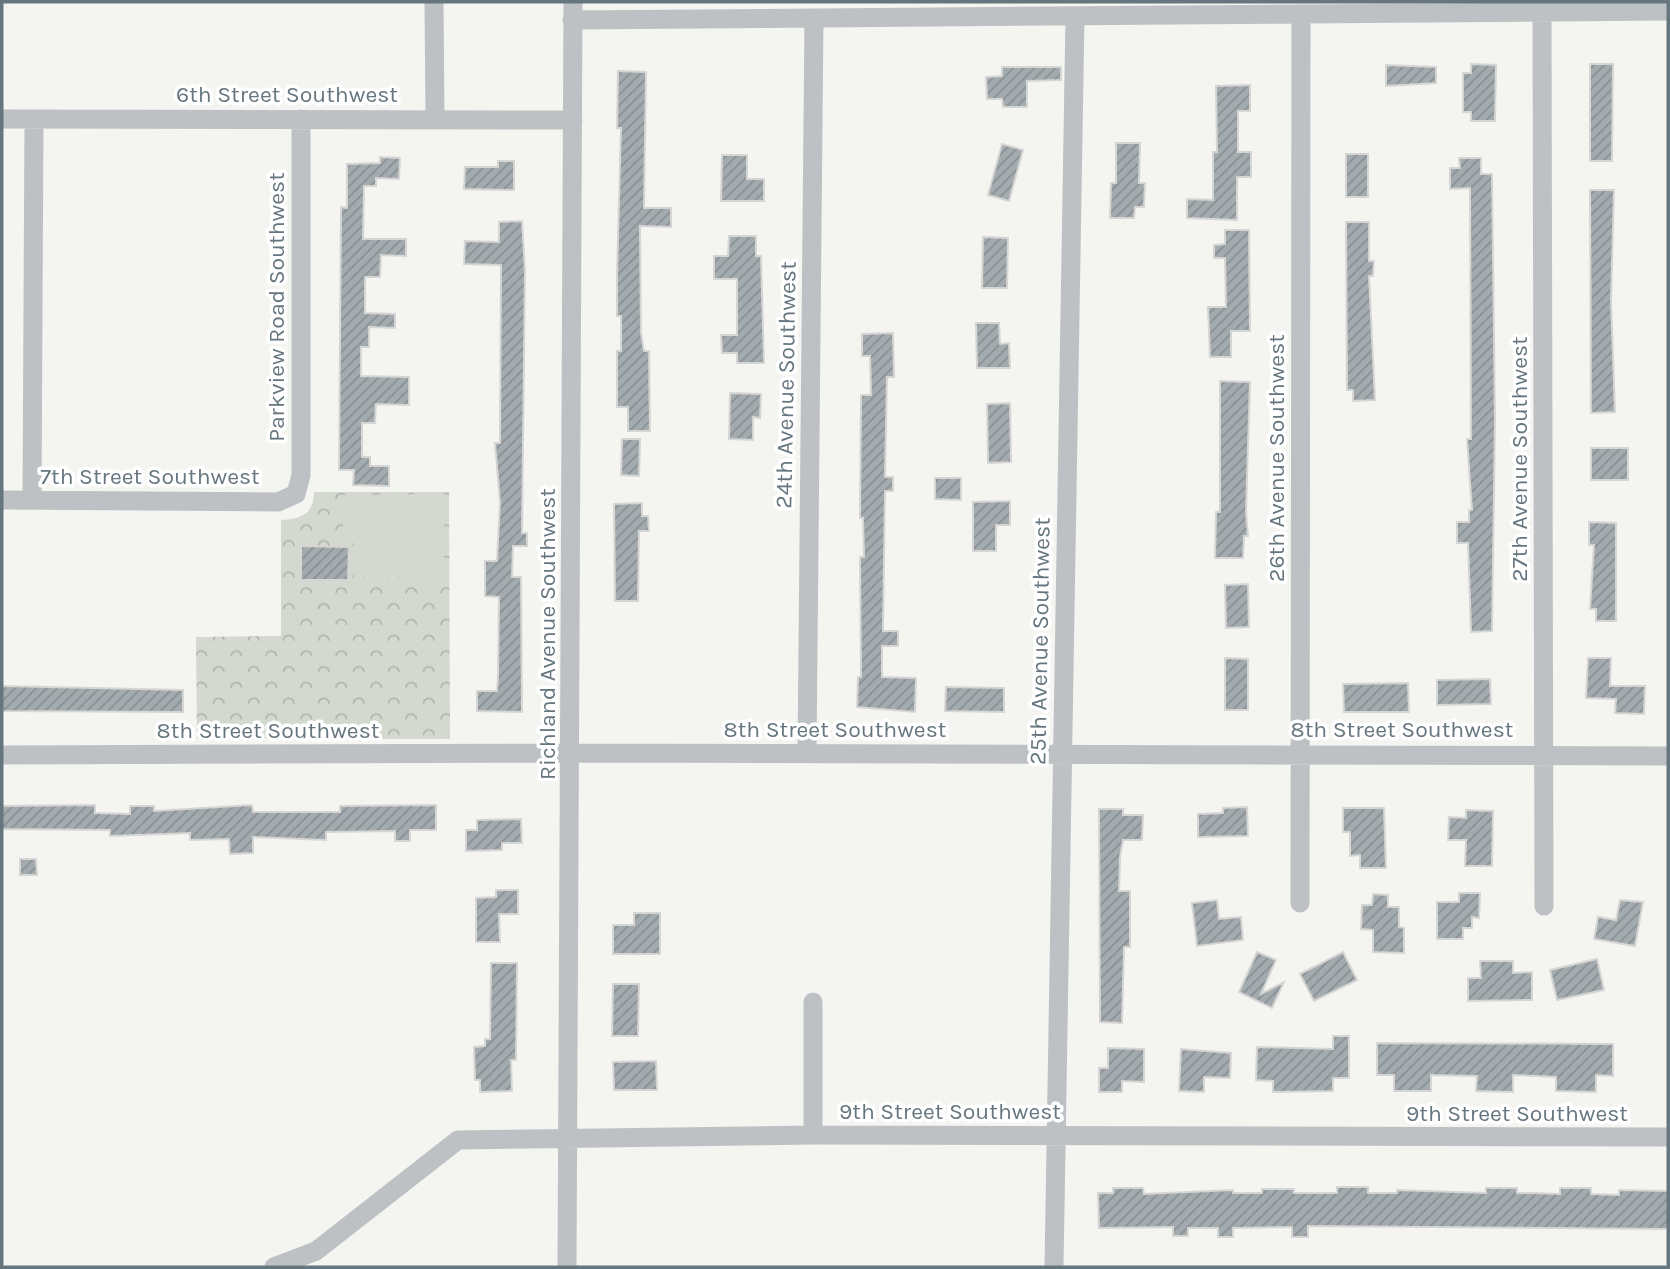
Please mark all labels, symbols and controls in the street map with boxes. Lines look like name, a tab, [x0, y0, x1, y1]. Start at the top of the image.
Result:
street label: 6th Street Southwest	[176, 81, 398, 108]
street label: Parkview Road Southwest	[263, 172, 290, 442]
street label: 24th Avenue Southwest	[770, 261, 802, 509]
street label: 26th Avenue Southwest	[1263, 334, 1290, 582]
street label: 27th Avenue Southwest	[1506, 336, 1533, 582]
street label: 7th Street Southwest	[40, 463, 260, 490]
street label: Richland Avenue Southwest	[534, 488, 561, 780]
street label: 25th Avenue Southwest	[1024, 517, 1056, 765]
street label: 8th Street Southwest	[724, 716, 947, 743]
street label: 8th Street Southwest	[1291, 716, 1514, 743]
street label: 8th Street Southwest	[157, 717, 380, 744]
street label: 9th Street Southwest	[839, 1098, 1061, 1125]
street label: 9th Street Southwest	[1406, 1100, 1628, 1127]

